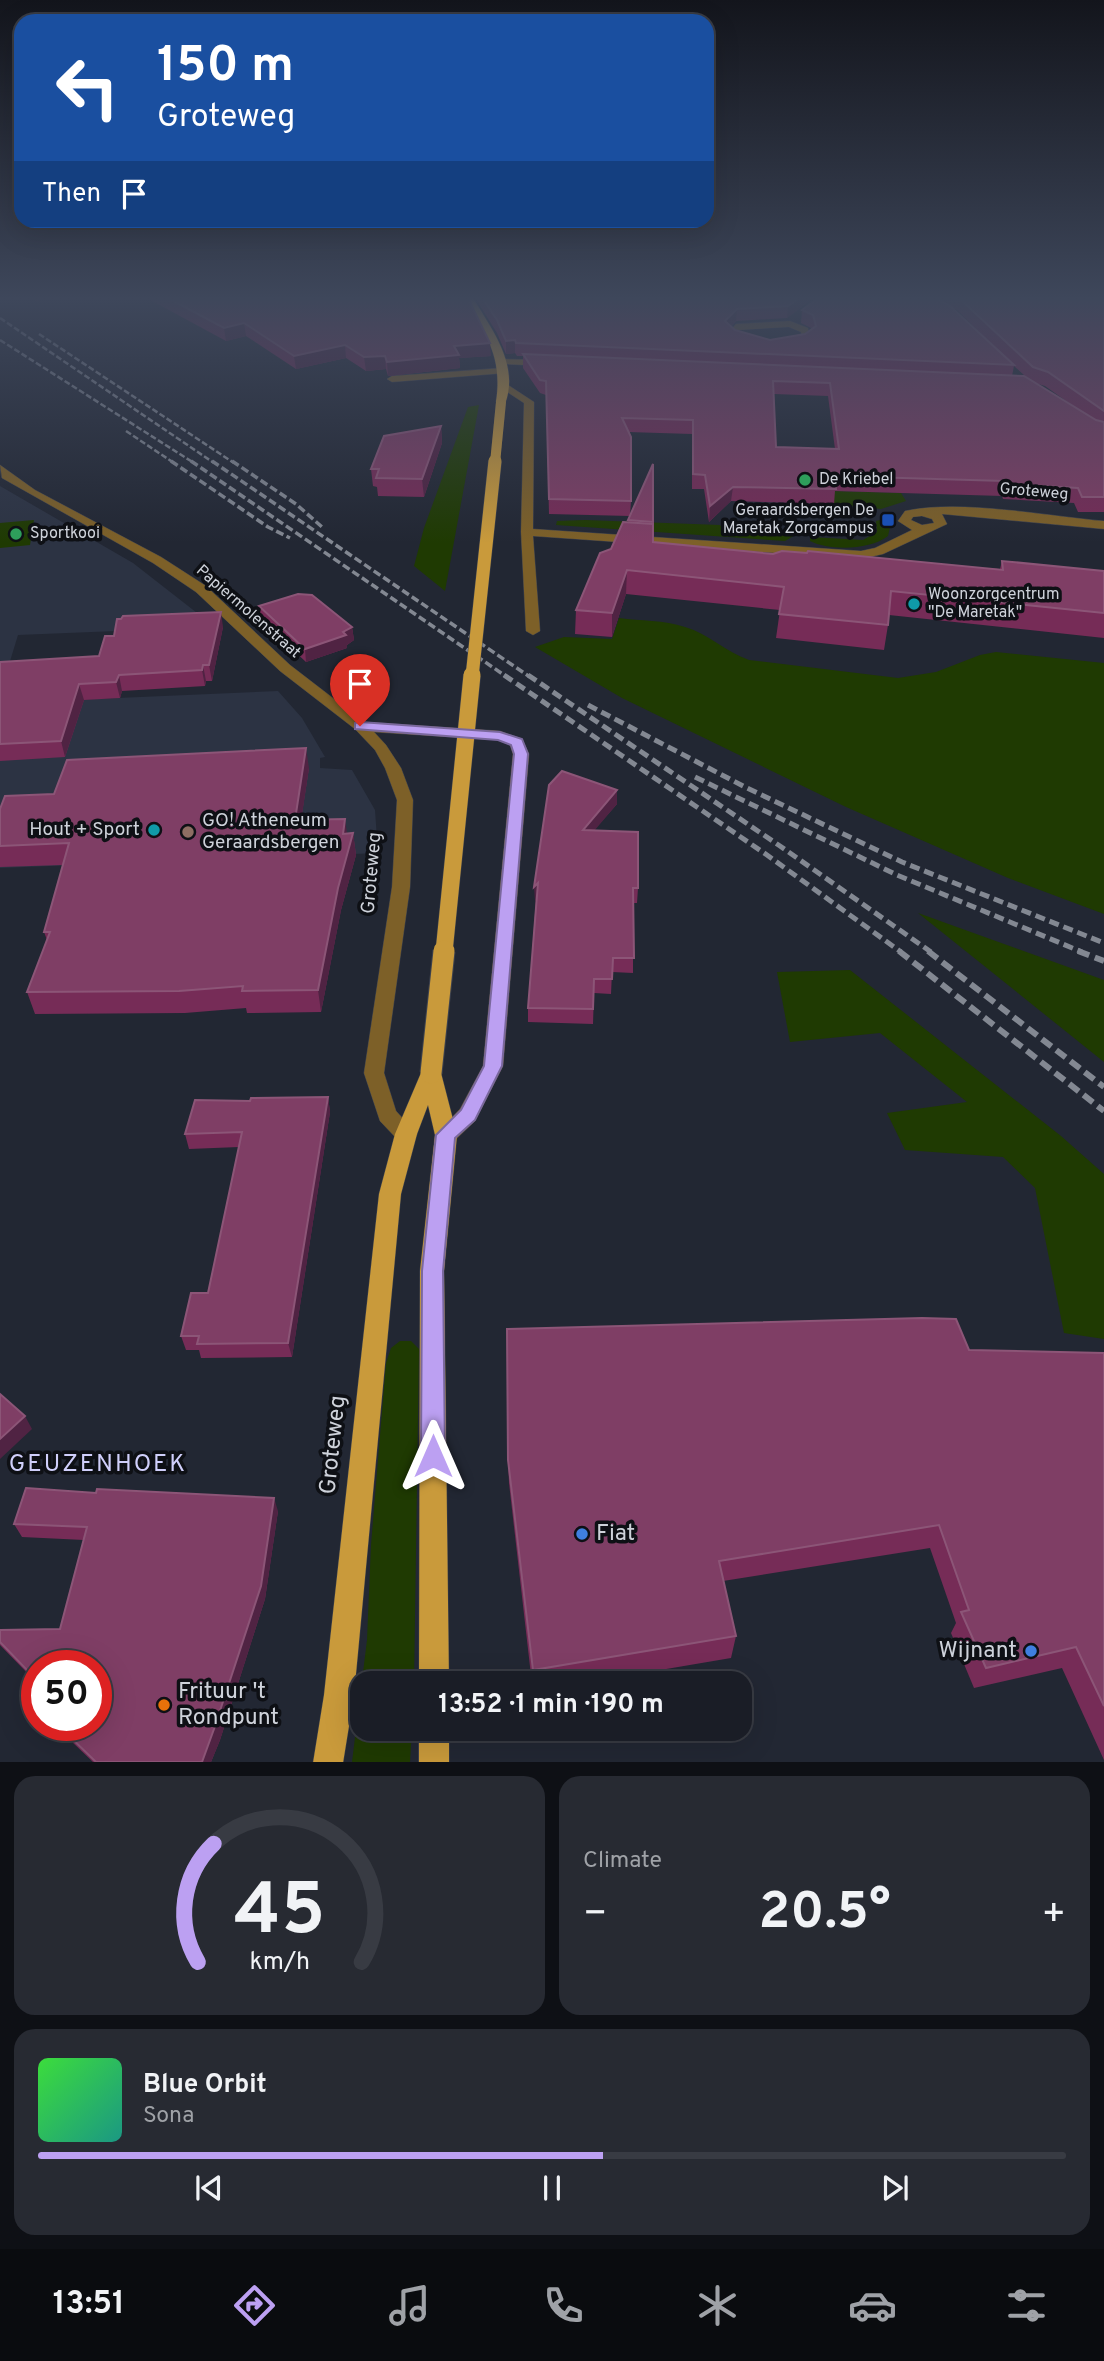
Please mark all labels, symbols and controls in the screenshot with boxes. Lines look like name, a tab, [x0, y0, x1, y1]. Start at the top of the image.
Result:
text: 150 m	[157, 37, 294, 99]
icon: left	[42, 42, 133, 133]
text: Groteweg	[157, 98, 295, 138]
icon: arrive	[115, 175, 153, 213]
text: Then	[42, 178, 101, 211]
place label: De Kriebel	[819, 470, 894, 490]
marker: De Kriebel	[797, 472, 813, 488]
street label: Groteweg	[999, 479, 1069, 505]
place label: Geraardsbergen De Maretak Zorgcampus	[723, 501, 874, 539]
marker: Geraardsbergen De Maretak Zorgcampus	[880, 512, 896, 528]
place label: Sportkooi	[30, 524, 100, 544]
marker: Sportkooi	[8, 526, 24, 542]
street label: Papiermolenstraat	[191, 561, 305, 663]
place label: Woonzorgcentrum "De Maretak"	[928, 585, 1060, 623]
marker: Woonzorgcentrum "De Maretak"	[906, 596, 922, 612]
pin	[330, 654, 390, 726]
icon: arrive	[341, 665, 379, 703]
place label: GO! Atheneum Geraardsbergen	[202, 809, 339, 855]
place label: Hout + Sport	[29, 818, 140, 842]
marker: Hout + Sport	[146, 822, 162, 838]
marker: GO! Atheneum Geraardsbergen	[180, 824, 196, 840]
street label: Groteweg	[356, 831, 388, 915]
street label: Groteweg	[314, 1394, 354, 1496]
position arrow	[396, 1419, 470, 1493]
district label: GEUZENHOEK	[9, 1450, 187, 1480]
place label: Fiat	[596, 1520, 635, 1549]
marker: Fiat	[574, 1526, 590, 1542]
place label: Wijnant	[939, 1637, 1017, 1666]
marker: Wijnant	[1023, 1643, 1039, 1659]
speed limit sign: 50	[21, 1650, 112, 1741]
place label: Frituur 't Rondpunt	[178, 1678, 279, 1733]
text: 13:52 · 1 min · 190 m	[438, 1689, 664, 1722]
marker: Frituur 't Rondpunt	[156, 1697, 172, 1713]
text: Climate	[583, 1847, 662, 1876]
text: 45	[234, 1868, 325, 1960]
text: 20.5°	[758, 1881, 891, 1947]
text: −	[583, 1891, 608, 1940]
text: +	[1041, 1891, 1066, 1940]
text: km/h	[249, 1946, 310, 1978]
text: Blue Orbit	[143, 2069, 267, 2102]
text: Sona	[143, 2102, 194, 2131]
icon: previous	[190, 2169, 228, 2207]
icon: pause	[533, 2169, 571, 2207]
icon: next	[876, 2169, 914, 2207]
icon: directions	[230, 2281, 279, 2330]
icon: music	[385, 2281, 434, 2330]
icon: phone	[539, 2281, 588, 2330]
icon: climate	[693, 2281, 742, 2330]
icon: car	[848, 2281, 897, 2330]
icon: filters	[1002, 2281, 1051, 2330]
text: 13:51	[53, 2285, 125, 2325]

